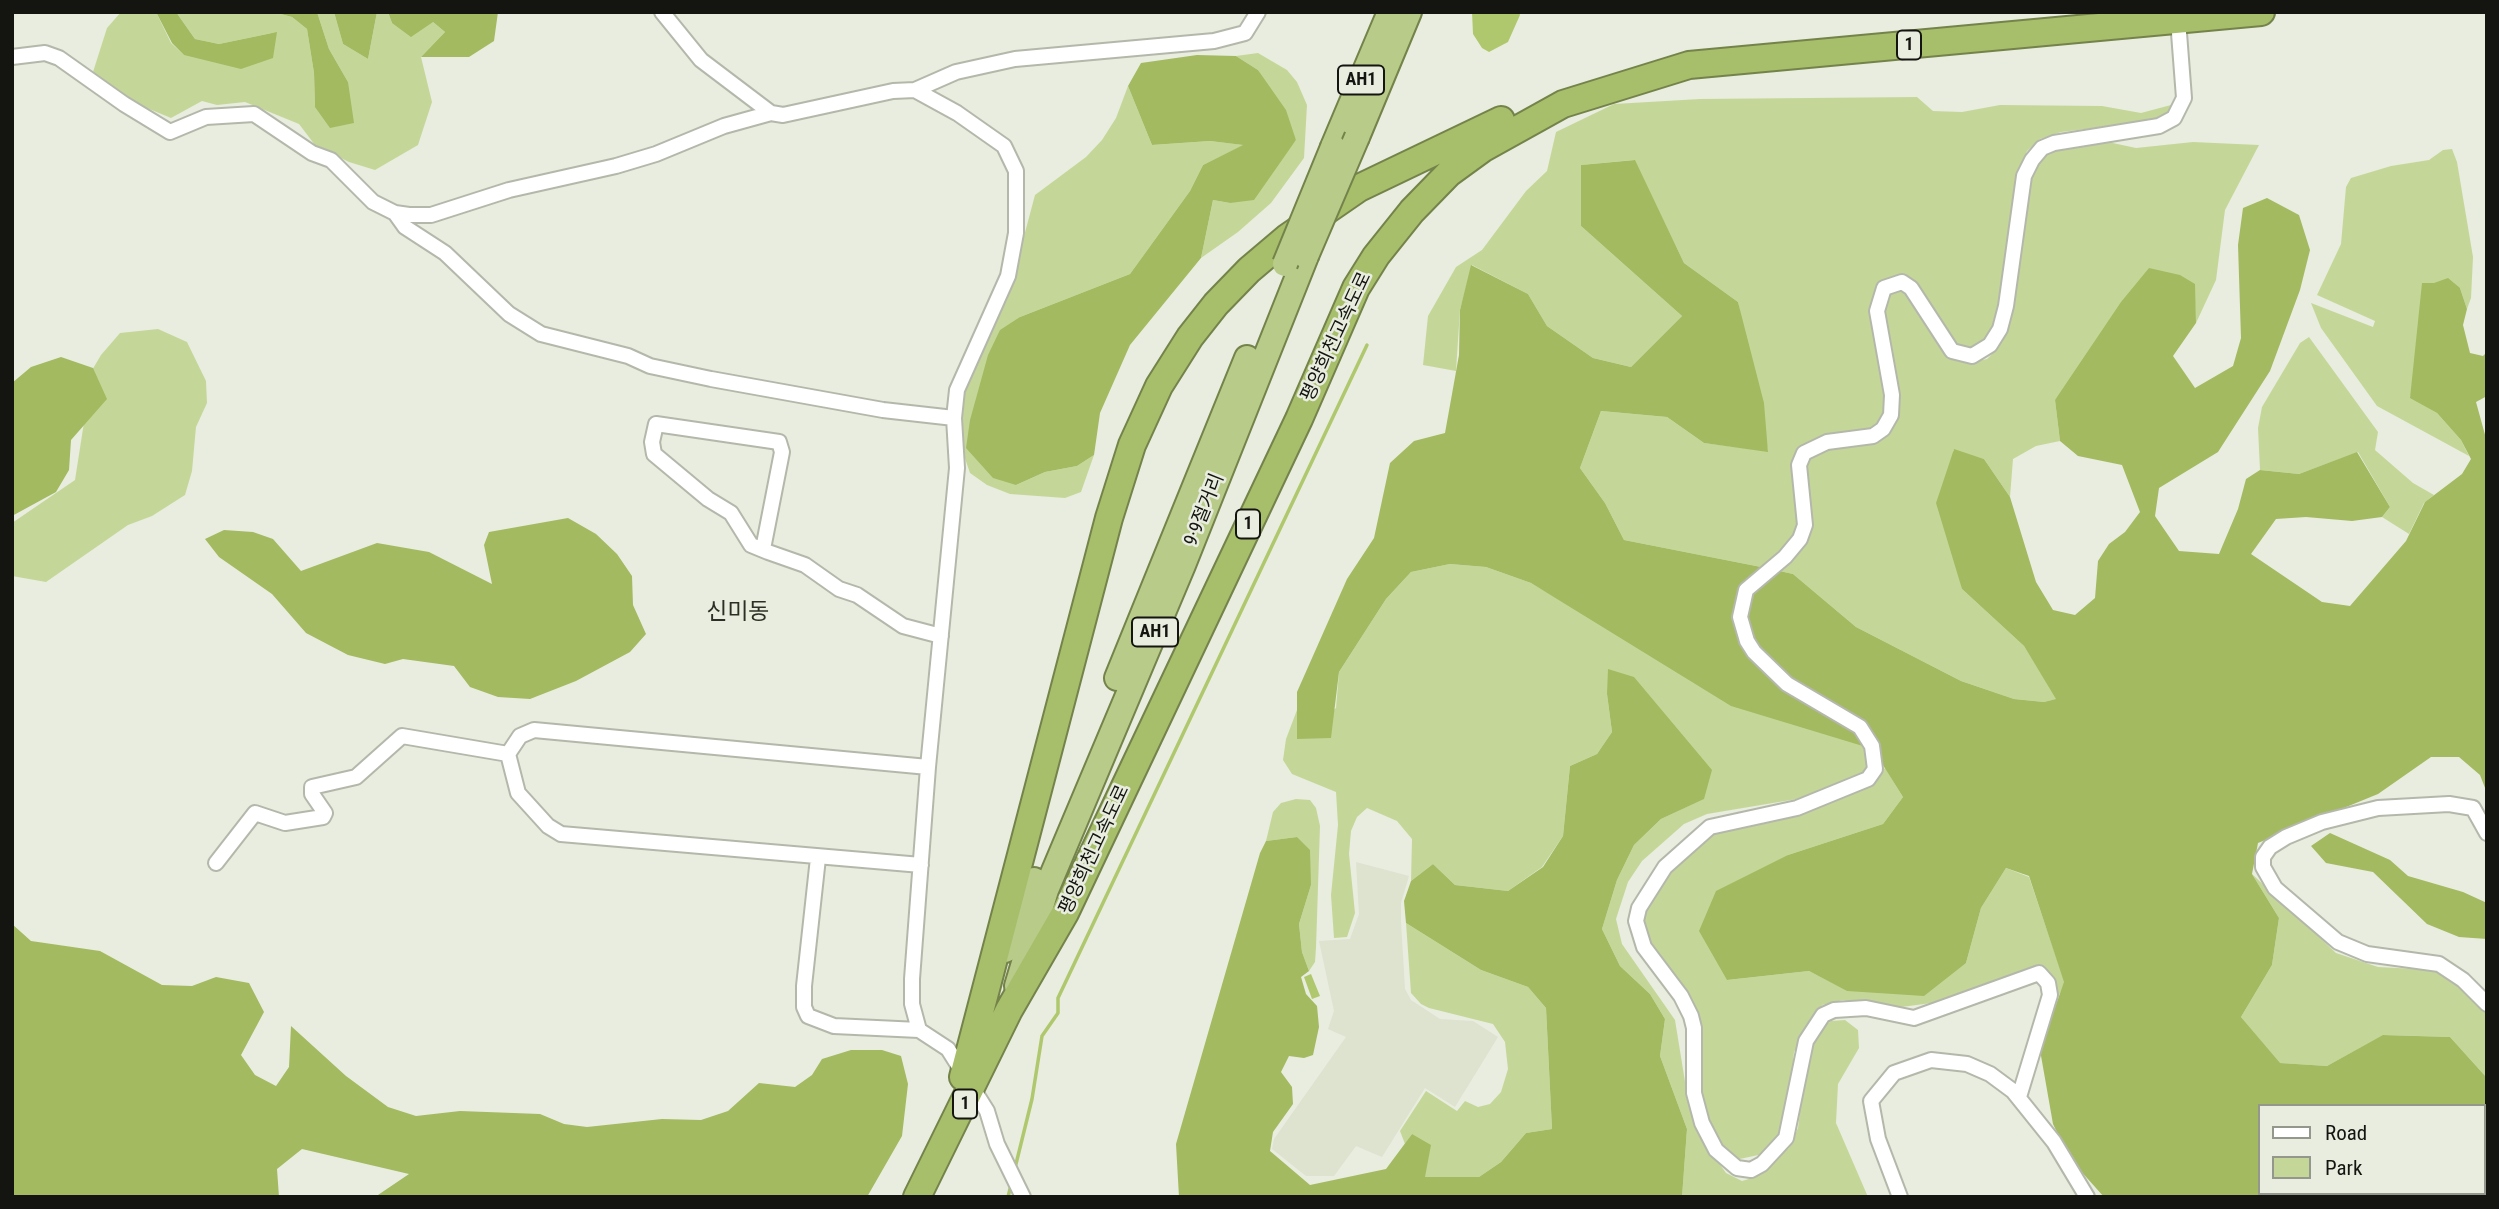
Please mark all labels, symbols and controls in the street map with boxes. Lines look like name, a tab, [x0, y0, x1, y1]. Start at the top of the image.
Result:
road number: 1	[1897, 31, 1921, 60]
road number: AH1	[1338, 66, 1384, 94]
street label: 평양희천고속도로	[1297, 269, 1377, 405]
street label: 9·9절거리	[1180, 471, 1230, 549]
road number: 1	[1236, 510, 1260, 538]
district label: 신미동	[706, 599, 770, 627]
road number: AH1	[1132, 618, 1178, 646]
street label: 평양희천고속도로	[1055, 782, 1135, 918]
road number: 1	[953, 1090, 977, 1119]
legend	[2258, 1104, 2485, 1195]
text: Road	[2325, 1121, 2367, 1145]
text: Park	[2325, 1156, 2362, 1180]

